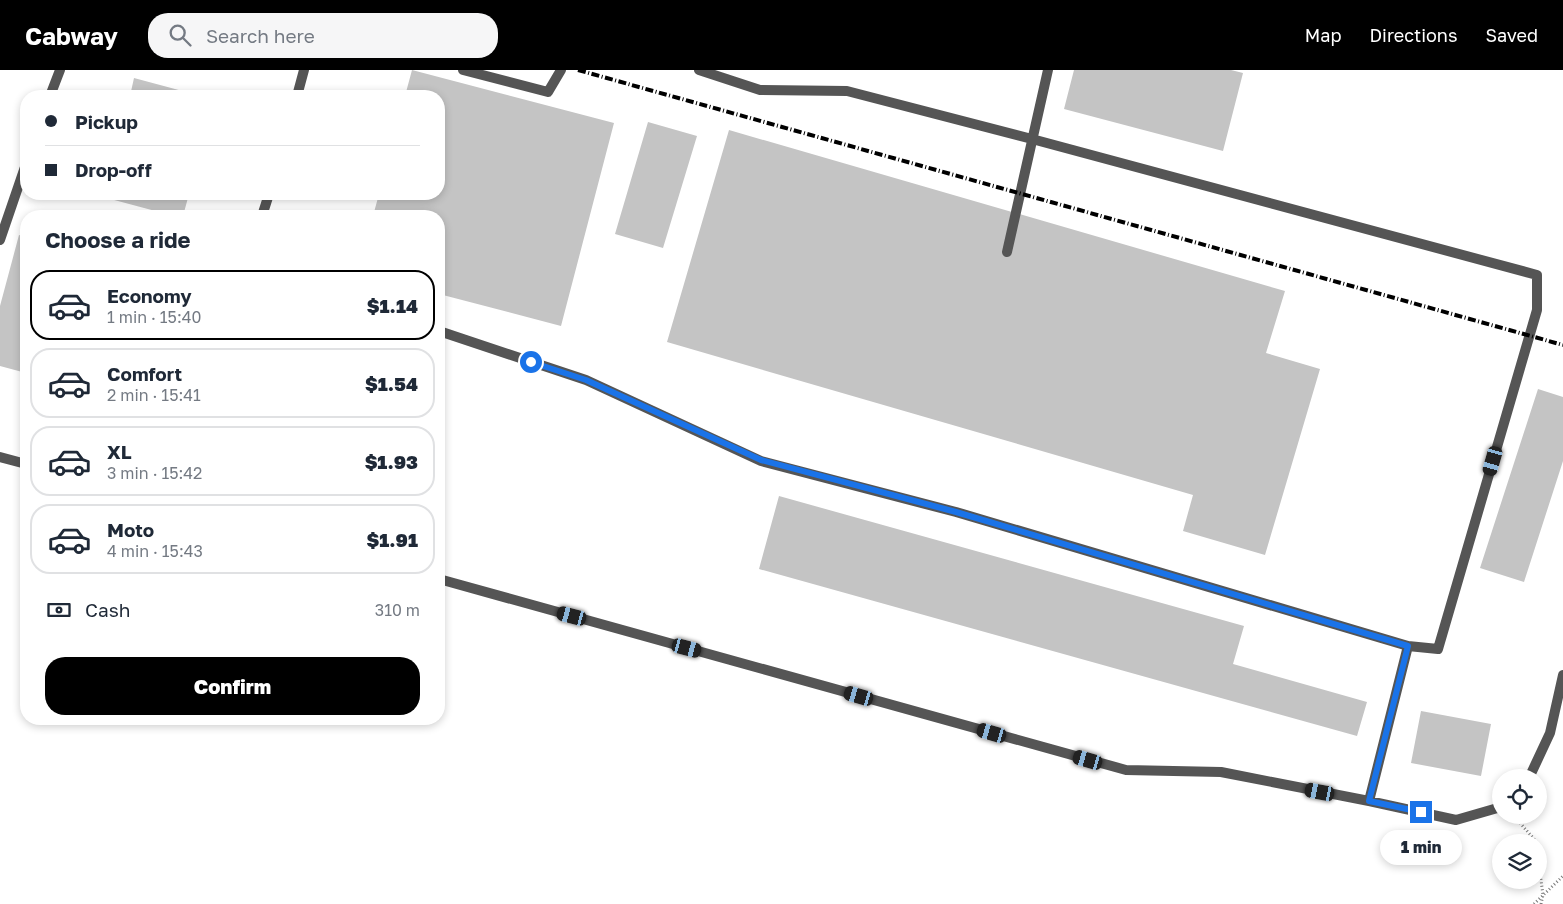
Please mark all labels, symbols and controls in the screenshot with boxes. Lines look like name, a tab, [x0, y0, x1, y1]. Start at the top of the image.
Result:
search box	[148, 13, 498, 58]
text: Cabway	[25, 21, 118, 50]
icon: search	[166, 21, 194, 49]
text: Search here	[206, 24, 315, 47]
text: Map	[1305, 24, 1341, 46]
text: Directions	[1369, 24, 1457, 46]
text: Saved	[1485, 24, 1538, 46]
text: Pickup	[75, 110, 138, 133]
text: Drop-off	[75, 158, 152, 181]
text: Choose a ride	[45, 226, 191, 253]
icon: car	[47, 283, 92, 328]
text: Economy	[107, 284, 192, 307]
text: $1.14	[367, 294, 418, 317]
text: 1 min · 15:40	[107, 307, 201, 327]
route start	[520, 351, 542, 373]
icon: car	[47, 361, 92, 406]
text: Comfort	[107, 362, 182, 385]
text: $1.54	[365, 372, 418, 395]
text: 2 min · 15:41	[107, 385, 201, 405]
icon: car	[47, 439, 92, 484]
text: XL	[107, 440, 132, 463]
car	[1481, 445, 1504, 477]
text: $1.93	[365, 450, 418, 473]
text: 3 min · 15:42	[107, 463, 202, 483]
icon: car	[47, 517, 92, 562]
text: Moto	[107, 518, 154, 541]
text: $1.91	[367, 528, 418, 551]
text: 4 min · 15:43	[107, 541, 203, 561]
icon: cash	[45, 596, 73, 624]
text: Cash	[85, 598, 130, 621]
text: 310 m	[375, 600, 420, 620]
car	[555, 605, 588, 627]
car	[670, 637, 703, 659]
button: Confirm	[45, 657, 420, 715]
car	[842, 685, 875, 707]
car	[975, 722, 1008, 744]
car	[1071, 749, 1104, 771]
map controls	[1492, 769, 1547, 889]
button: locate	[1492, 769, 1547, 824]
car	[1303, 782, 1336, 802]
route end	[1410, 801, 1432, 823]
callout: 1 min	[1380, 830, 1462, 864]
button: layers	[1492, 834, 1547, 889]
text: 1 min	[1401, 837, 1441, 857]

